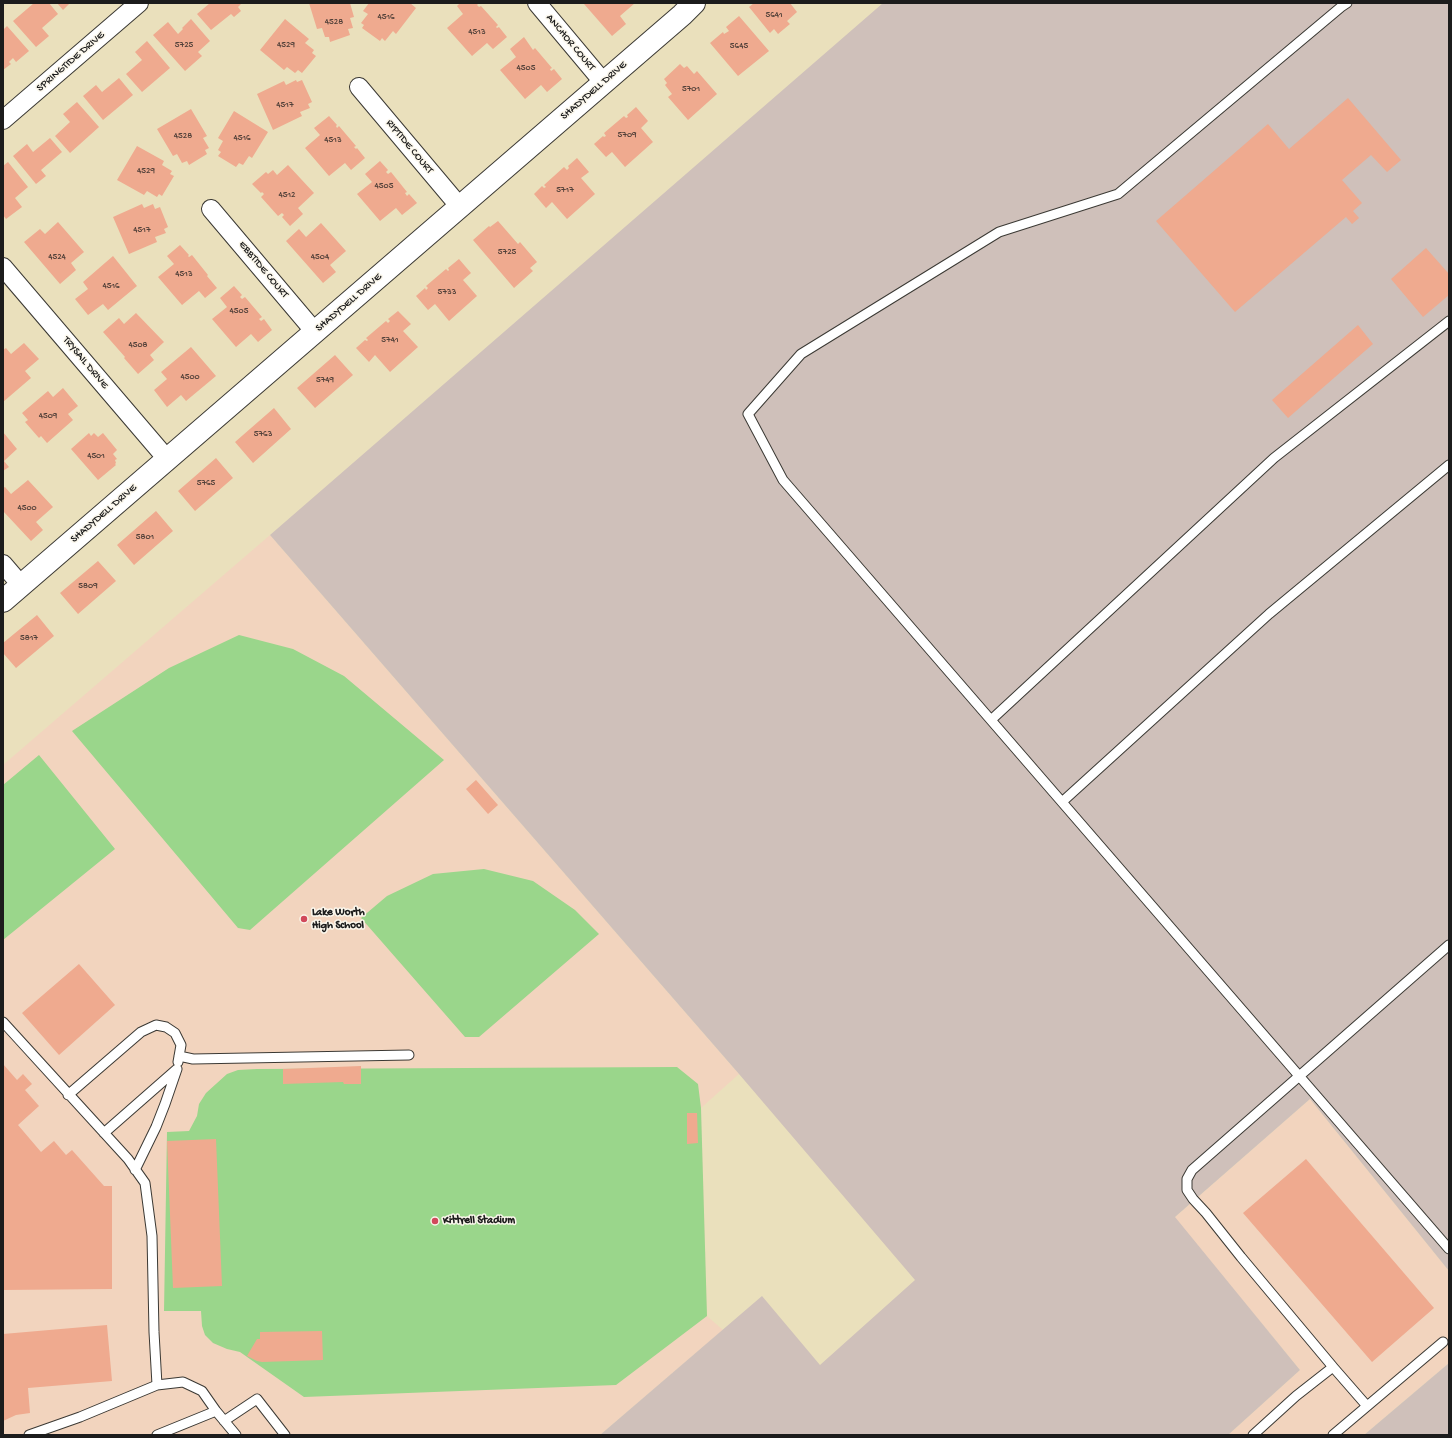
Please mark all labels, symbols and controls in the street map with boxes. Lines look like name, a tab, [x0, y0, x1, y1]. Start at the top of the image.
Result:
house number: 5641	[765, 11, 783, 21]
street label: ANCHOR COURT	[543, 12, 597, 74]
house number: 4516	[377, 13, 395, 23]
house number: 4528	[325, 18, 343, 28]
house number: 4513	[468, 28, 486, 38]
street label: SPRINGTIDE DRIVE	[34, 29, 108, 95]
house number: 5725	[175, 41, 193, 51]
house number: 4529	[277, 41, 295, 51]
house number: 5645	[730, 42, 748, 52]
street label: SHADYDELL DRIVE	[558, 59, 630, 123]
house number: 4505	[517, 64, 535, 74]
house number: 5701	[682, 85, 700, 95]
house number: 4517	[276, 101, 294, 111]
street label: RIPTIDE COURT	[382, 117, 436, 177]
house number: 5709	[617, 131, 637, 141]
house number: 4528	[174, 132, 192, 142]
house number: 4516	[233, 134, 251, 144]
house number: 4513	[324, 136, 342, 146]
house number: 4529	[137, 167, 155, 177]
house number: 4505	[375, 182, 393, 192]
house number: 5717	[556, 186, 574, 196]
house number: 4512	[278, 191, 296, 201]
house number: 4517	[133, 226, 151, 236]
street label: EBBTIDE COURT	[235, 239, 291, 301]
house number: 5725	[498, 248, 516, 258]
house number: 4524	[48, 253, 66, 263]
house number: 4504	[311, 253, 329, 263]
house number: 4513	[175, 270, 193, 280]
street label: SHADYDELL DRIVE	[313, 271, 385, 335]
house number: 4516	[102, 282, 120, 292]
house number: 5733	[438, 288, 456, 298]
house number: 4505	[230, 307, 248, 317]
street label: TRYSAIL DRIVE	[59, 334, 111, 392]
house number: 5741	[381, 336, 399, 346]
house number: 4508	[128, 341, 148, 351]
house number: 4500	[180, 373, 200, 383]
house number: 5749	[316, 376, 334, 386]
house number: 4509	[39, 412, 57, 422]
house number: 5763	[254, 430, 272, 440]
house number: 4501	[87, 452, 105, 462]
house number: 5765	[197, 479, 215, 489]
street label: SHADYDELL DRIVE	[68, 482, 140, 546]
house number: 4500	[17, 504, 37, 514]
house number: 5801	[136, 533, 154, 543]
house number: 5809	[78, 582, 98, 592]
house number: 5817	[20, 634, 38, 644]
place label: Lake Worth High School	[312, 906, 365, 932]
marker: Lake Worth High School	[299, 914, 309, 924]
place label: Kittrell Stadium	[443, 1214, 515, 1228]
marker: Kittrell Stadium	[430, 1216, 440, 1226]

